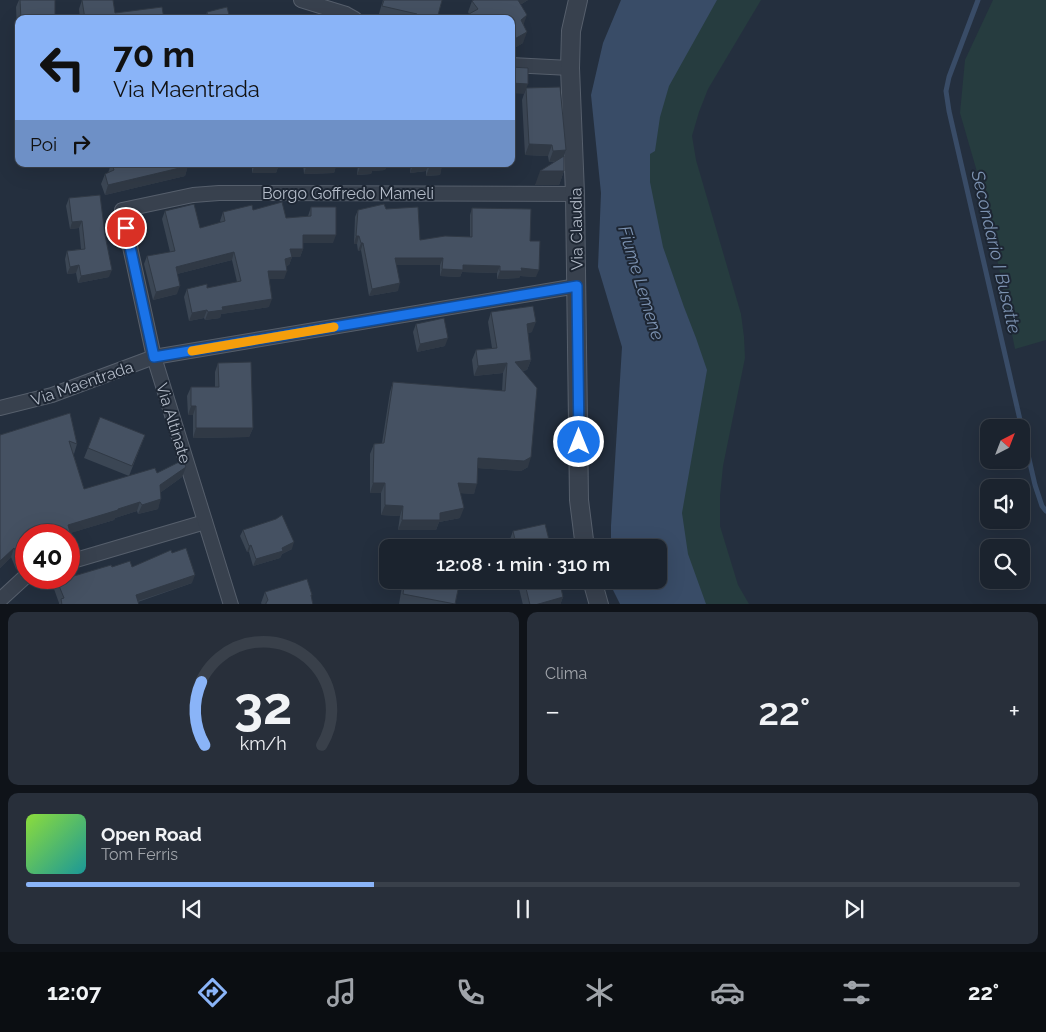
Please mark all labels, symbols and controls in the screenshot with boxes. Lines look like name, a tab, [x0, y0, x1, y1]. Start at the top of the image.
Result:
text: 70 m	[113, 34, 195, 75]
icon: left	[30, 35, 95, 100]
text: Via Maentrada	[113, 76, 260, 102]
icon: right	[67, 130, 95, 158]
text: Poi	[30, 133, 57, 155]
water label: Secondario I Busatte	[967, 167, 1026, 336]
street label: Borgo Goffredo Mameli	[262, 184, 434, 203]
street label: Via Claudia	[566, 187, 587, 271]
pin	[105, 207, 147, 249]
icon: arrive	[112, 214, 140, 242]
water label: Fiume Lemene	[614, 223, 669, 343]
street label: Via Maentrada	[29, 357, 136, 410]
street label: Via Altinate	[152, 381, 195, 466]
position arrow	[552, 415, 604, 467]
north arrow	[980, 419, 1030, 469]
map controls	[980, 419, 1030, 589]
button: sound	[980, 479, 1030, 529]
speed limit sign: 40	[15, 524, 80, 589]
button: search	[980, 539, 1030, 589]
text: 12:08 · 1 min · 310 m	[436, 553, 610, 575]
text: Clima	[545, 664, 587, 683]
text: 32	[234, 675, 293, 736]
text: 22°	[758, 689, 810, 734]
text: −	[545, 695, 560, 728]
text: +	[1008, 695, 1020, 728]
text: km/h	[240, 733, 287, 754]
text: Open Road	[101, 823, 202, 845]
text: Tom Ferris	[101, 845, 178, 864]
icon: previous	[178, 895, 206, 923]
icon: pause	[509, 895, 537, 923]
icon: next	[840, 895, 868, 923]
icon: directions	[195, 975, 230, 1010]
icon: music	[324, 975, 359, 1010]
icon: phone	[453, 975, 488, 1010]
icon: climate	[582, 975, 617, 1010]
icon: car	[710, 975, 745, 1010]
icon: filters	[839, 975, 874, 1010]
text: 12:07	[47, 979, 101, 1005]
text: 22°	[968, 979, 999, 1005]

